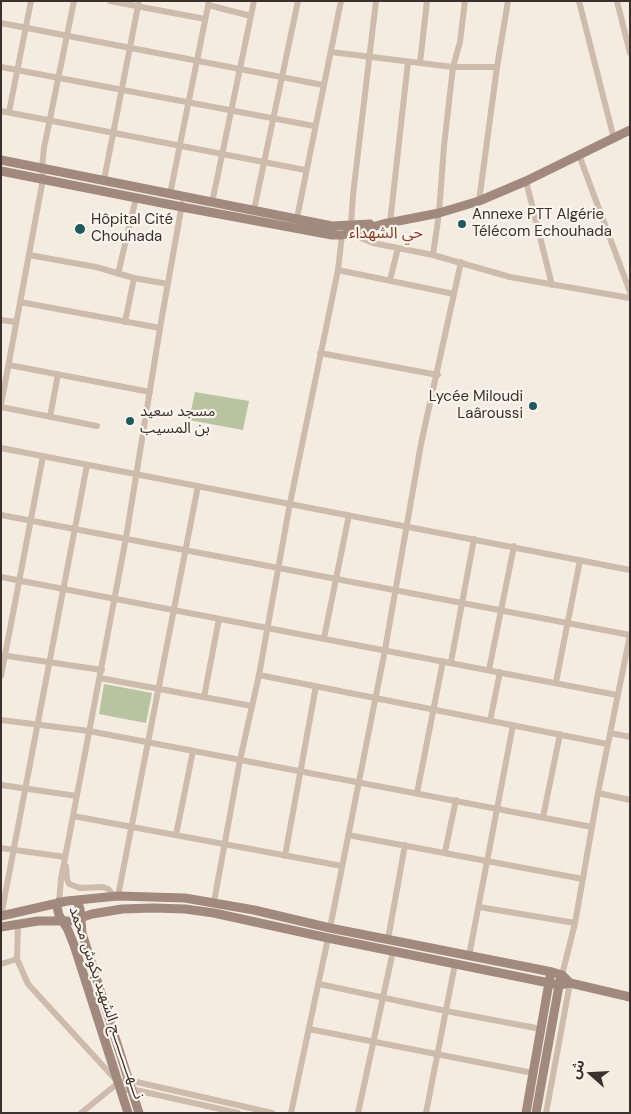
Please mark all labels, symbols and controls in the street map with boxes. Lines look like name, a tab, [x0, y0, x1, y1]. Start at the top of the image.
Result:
place label: Annexe PTT Algérie Télécom Echouhada	[472, 206, 612, 241]
place label: Hôpital Cité Chouhada	[91, 211, 173, 246]
marker: Annexe PTT Algérie Télécom Echouhada	[456, 218, 468, 230]
marker: Hôpital Cité Chouhada	[73, 222, 87, 236]
district label: حي الشهداء	[349, 224, 423, 244]
place label: Lycée Miloudi Laâroussi	[429, 388, 523, 423]
marker: Lycée Miloudi Laâroussi	[527, 400, 539, 412]
place label: مسجد سعيد بن المسيب	[140, 403, 215, 438]
marker: مسجد سعيد بن المسيب	[124, 415, 136, 427]
street label: نـــهـــــــــــج الشهيد بكوش محمد	[65, 904, 147, 1102]
north arrow	[566, 1049, 616, 1099]
text: ش	[565, 1057, 588, 1081]

